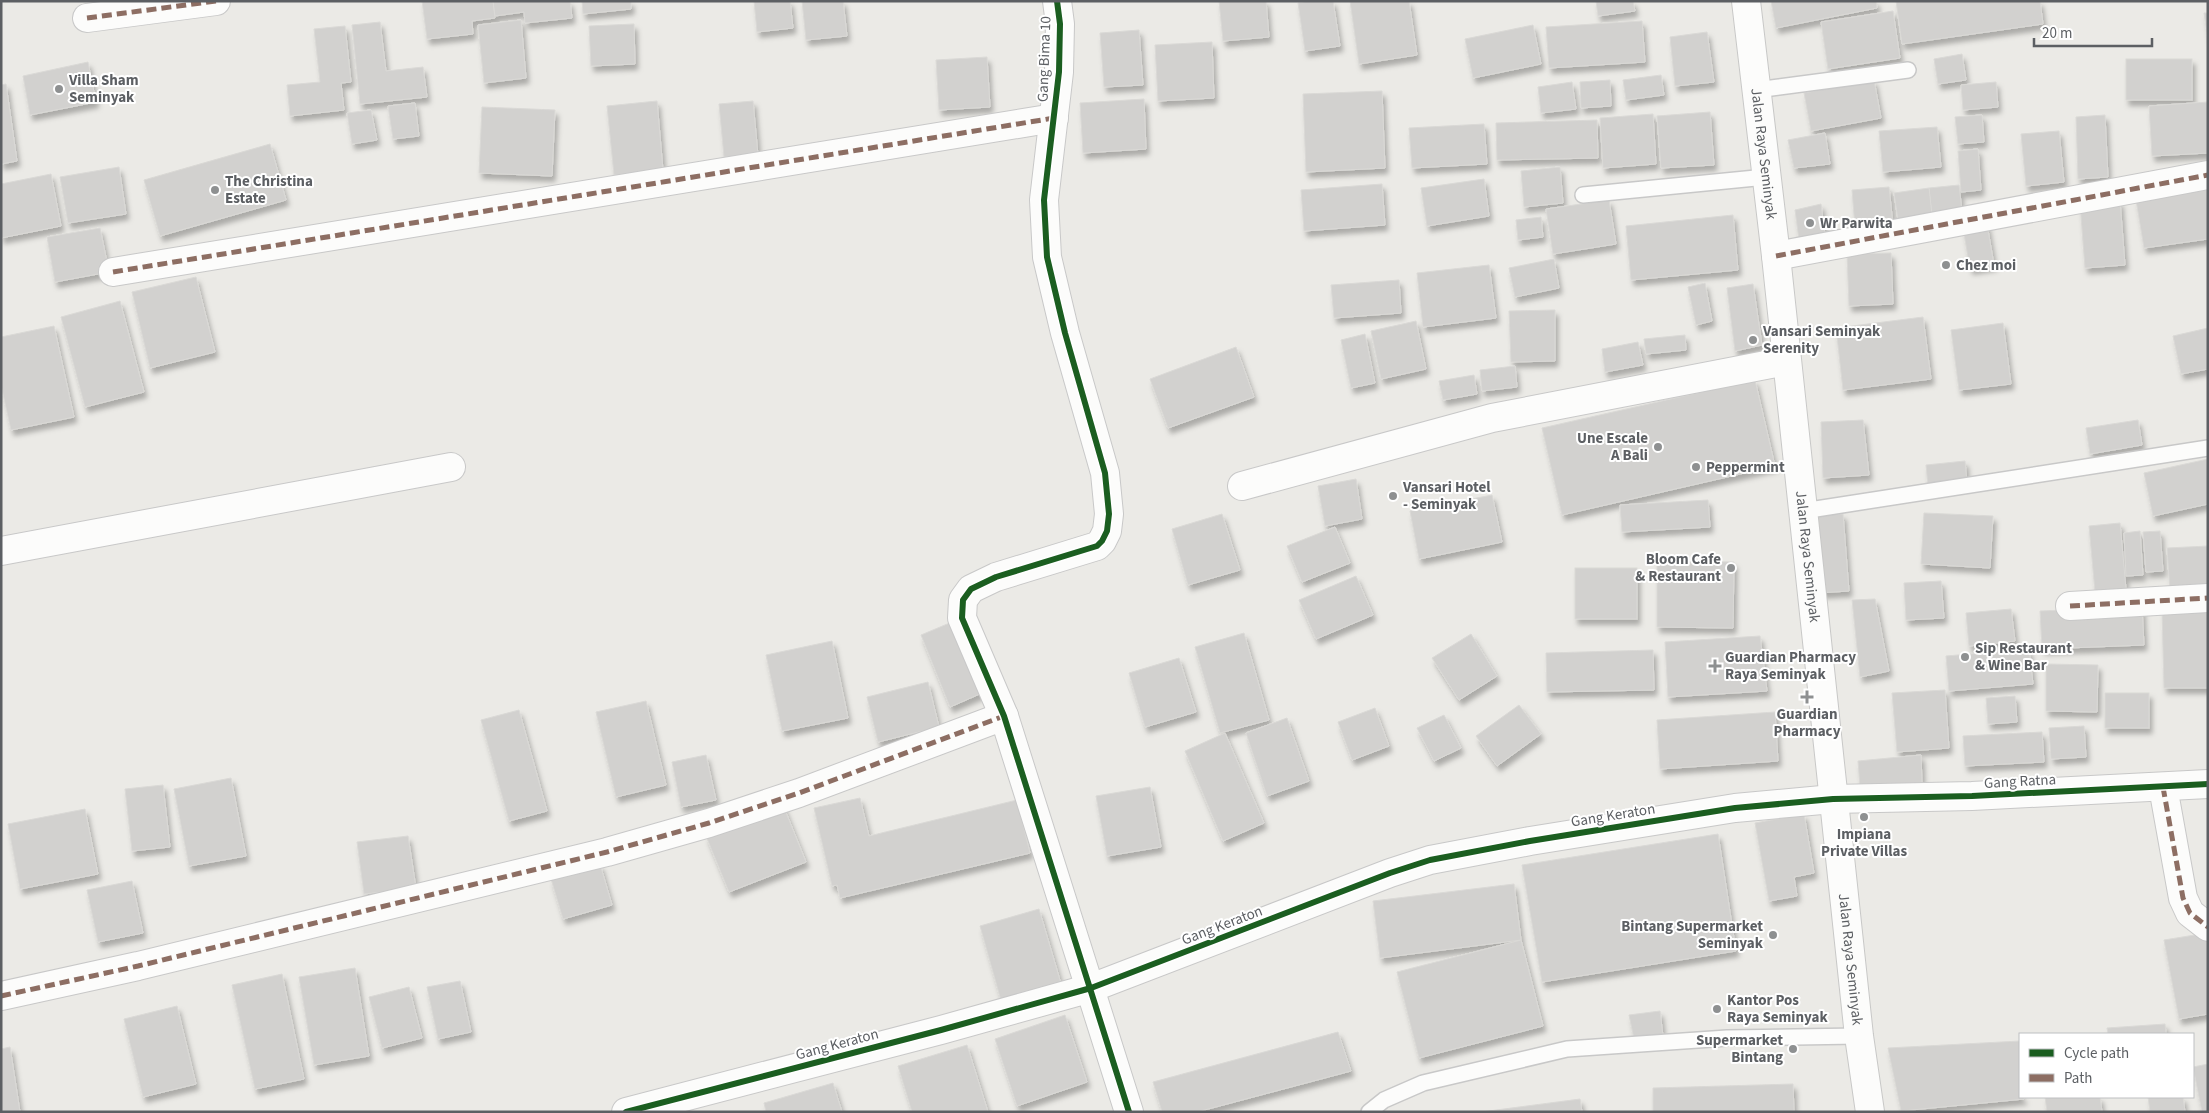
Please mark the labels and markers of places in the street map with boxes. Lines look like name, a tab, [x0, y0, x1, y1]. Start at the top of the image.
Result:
place label: Villa Sham Seminyak	[68, 70, 139, 108]
marker: Villa Sham Seminyak	[53, 83, 65, 95]
place label: The Christina Estate	[225, 171, 313, 209]
marker: The Christina Estate	[209, 184, 221, 196]
place label: Wr Parwita	[1820, 213, 1893, 234]
marker: Wr Parwita	[1804, 217, 1816, 229]
place label: Chez moi	[1956, 255, 2016, 276]
marker: Chez moi	[1940, 259, 1952, 271]
place label: Vansari Seminyak Serenity	[1762, 321, 1881, 359]
marker: Vansari Seminyak Serenity	[1747, 334, 1759, 346]
place label: Une Escale A Bali	[1577, 428, 1648, 466]
marker: Une Escale A Bali	[1652, 441, 1664, 453]
place label: Peppermint	[1706, 457, 1785, 478]
marker: Peppermint	[1690, 461, 1702, 473]
place label: Vansari Hotel - Seminyak	[1402, 477, 1491, 515]
marker: Vansari Hotel - Seminyak	[1387, 490, 1399, 502]
place label: Bloom Cafe & Restaurant	[1635, 549, 1721, 587]
marker: Bloom Cafe & Restaurant	[1725, 562, 1737, 574]
place label: Sip Restaurant & Wine Bar	[1975, 638, 2072, 676]
place label: Guardian Pharmacy Raya Seminyak	[1725, 647, 1856, 685]
marker: Sip Restaurant & Wine Bar	[1959, 651, 1971, 663]
marker: Guardian Pharmacy Raya Seminyak	[1709, 660, 1721, 672]
marker: Guardian Pharmacy	[1801, 691, 1813, 703]
place label: Guardian Pharmacy	[1773, 704, 1841, 742]
marker: Impiana Private Villas	[1858, 811, 1870, 823]
place label: Impiana Private Villas	[1821, 824, 1907, 862]
place label: Bintang Supermarket Seminyak	[1621, 916, 1764, 954]
marker: Bintang Supermarket Seminyak	[1767, 929, 1779, 941]
place label: Kantor Pos Raya Seminyak	[1727, 990, 1829, 1028]
marker: Kantor Pos Raya Seminyak	[1711, 1003, 1723, 1015]
place label: Supermarket Bintang	[1696, 1030, 1783, 1068]
marker: Supermarket Bintang	[1787, 1043, 1799, 1055]

